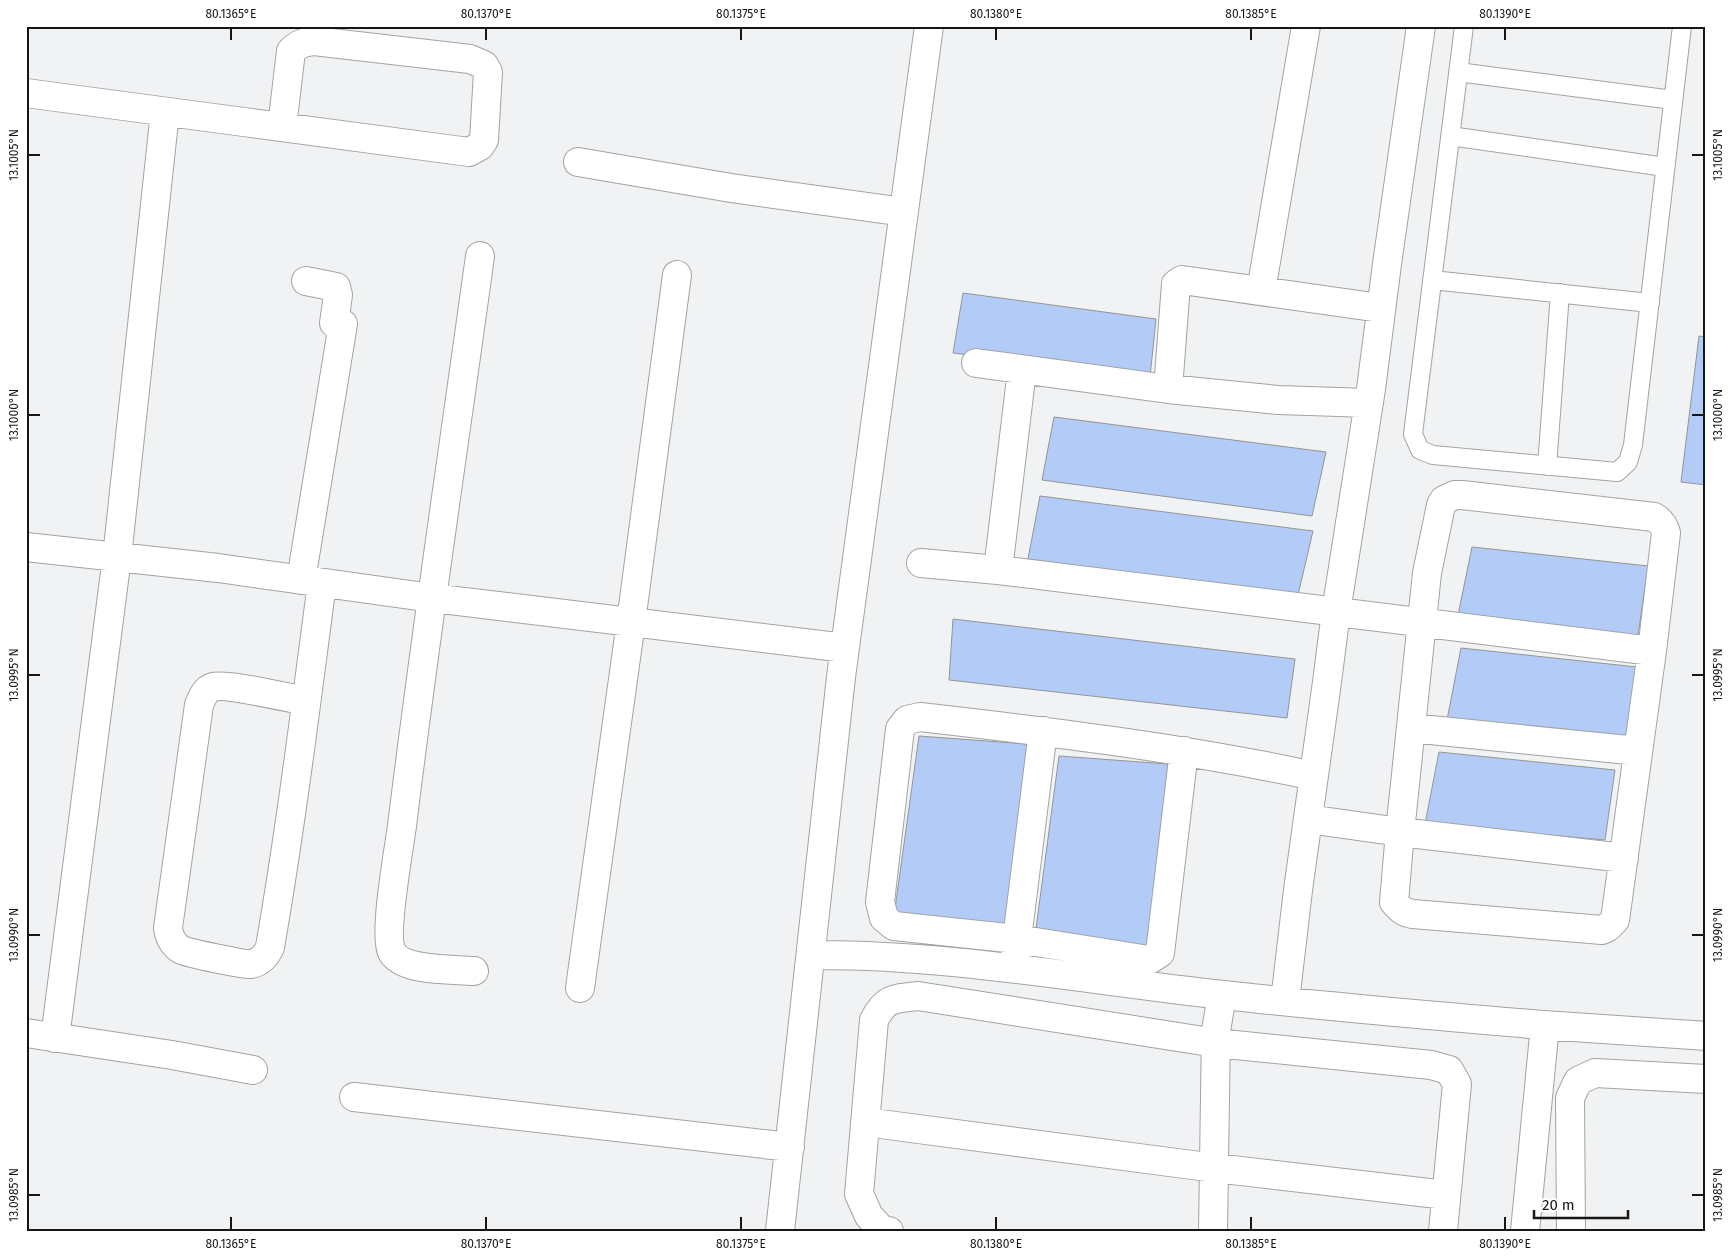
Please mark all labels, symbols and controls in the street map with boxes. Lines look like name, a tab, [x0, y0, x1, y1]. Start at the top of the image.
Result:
text: 80.1365°E	[205, 7, 257, 21]
text: 80.1370°E	[461, 7, 511, 21]
text: 80.1375°E	[716, 7, 766, 21]
text: 80.1380°E	[970, 7, 1022, 21]
text: 80.1385°E	[1225, 7, 1277, 21]
text: 80.1390°E	[1479, 7, 1531, 21]
text: 13.1005°N	[7, 129, 21, 181]
text: 13.1005°N	[1711, 129, 1725, 181]
text: 13.1000°N	[7, 389, 21, 441]
text: 13.1000°N	[1711, 389, 1725, 441]
text: 13.0995°N	[7, 648, 21, 702]
text: 13.0995°N	[1711, 648, 1725, 702]
text: 13.0990°N	[7, 908, 21, 962]
text: 13.0990°N	[1711, 908, 1725, 962]
text: 13.0985°N	[7, 1168, 21, 1222]
text: 13.0985°N	[1711, 1168, 1725, 1222]
scale bar	[1534, 1187, 1628, 1219]
text: 20 m	[1542, 1196, 1575, 1214]
text: 80.1365°E	[205, 1237, 257, 1251]
text: 80.1370°E	[461, 1237, 511, 1251]
text: 80.1375°E	[716, 1237, 766, 1251]
text: 80.1380°E	[970, 1237, 1022, 1251]
text: 80.1385°E	[1225, 1237, 1277, 1251]
text: 80.1390°E	[1479, 1237, 1531, 1251]

